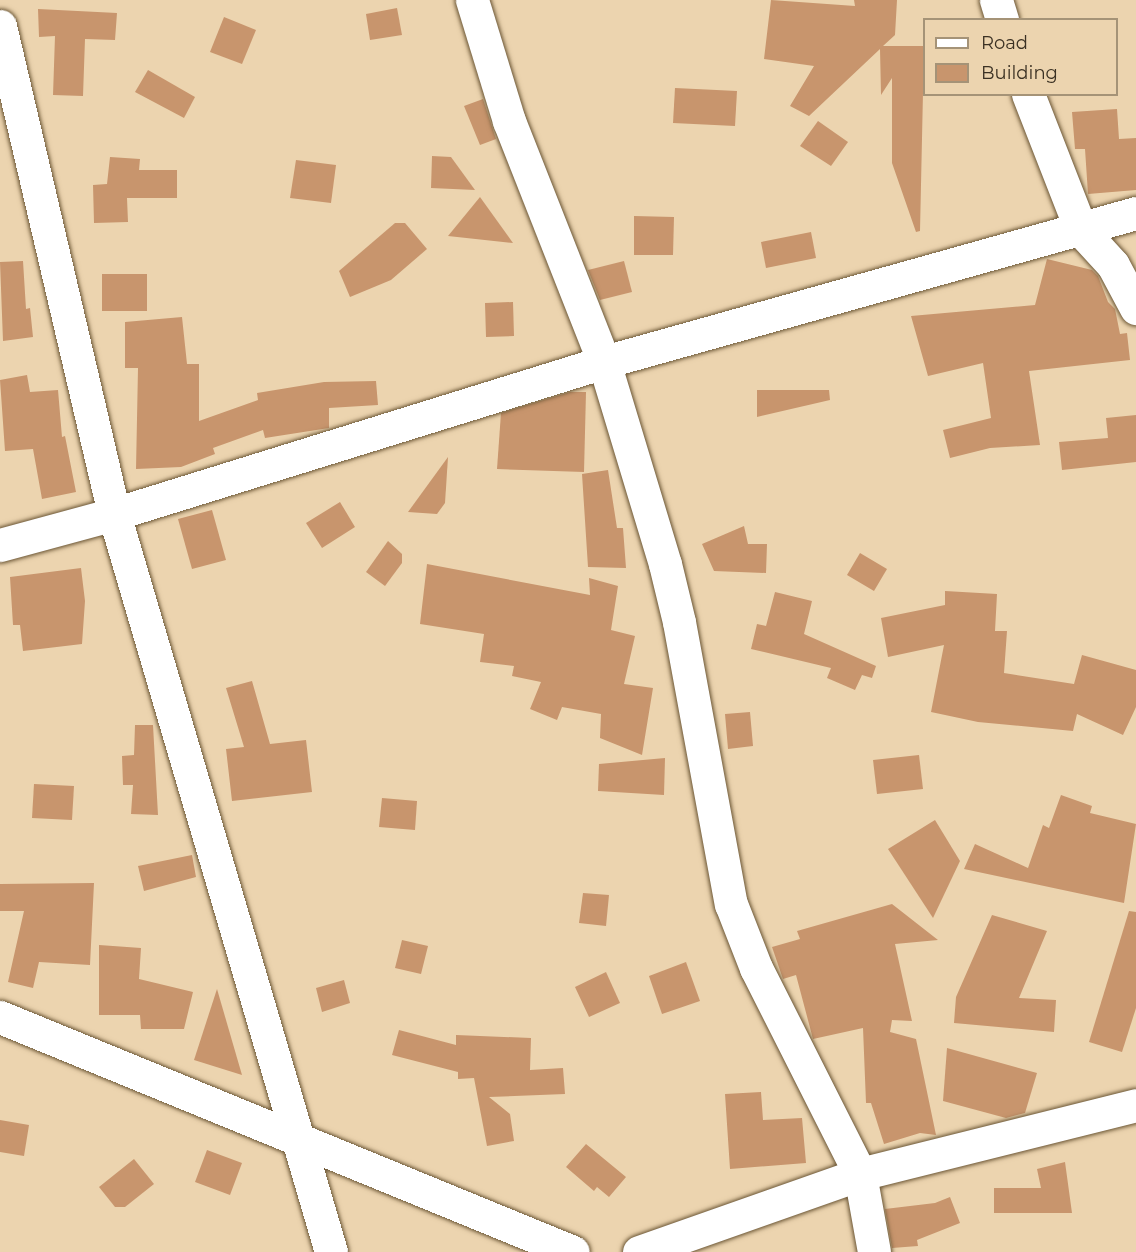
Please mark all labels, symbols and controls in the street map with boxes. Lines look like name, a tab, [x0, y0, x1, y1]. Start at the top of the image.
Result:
legend	[923, 18, 1118, 96]
text: Road	[981, 32, 1028, 54]
text: Building	[981, 62, 1058, 84]

